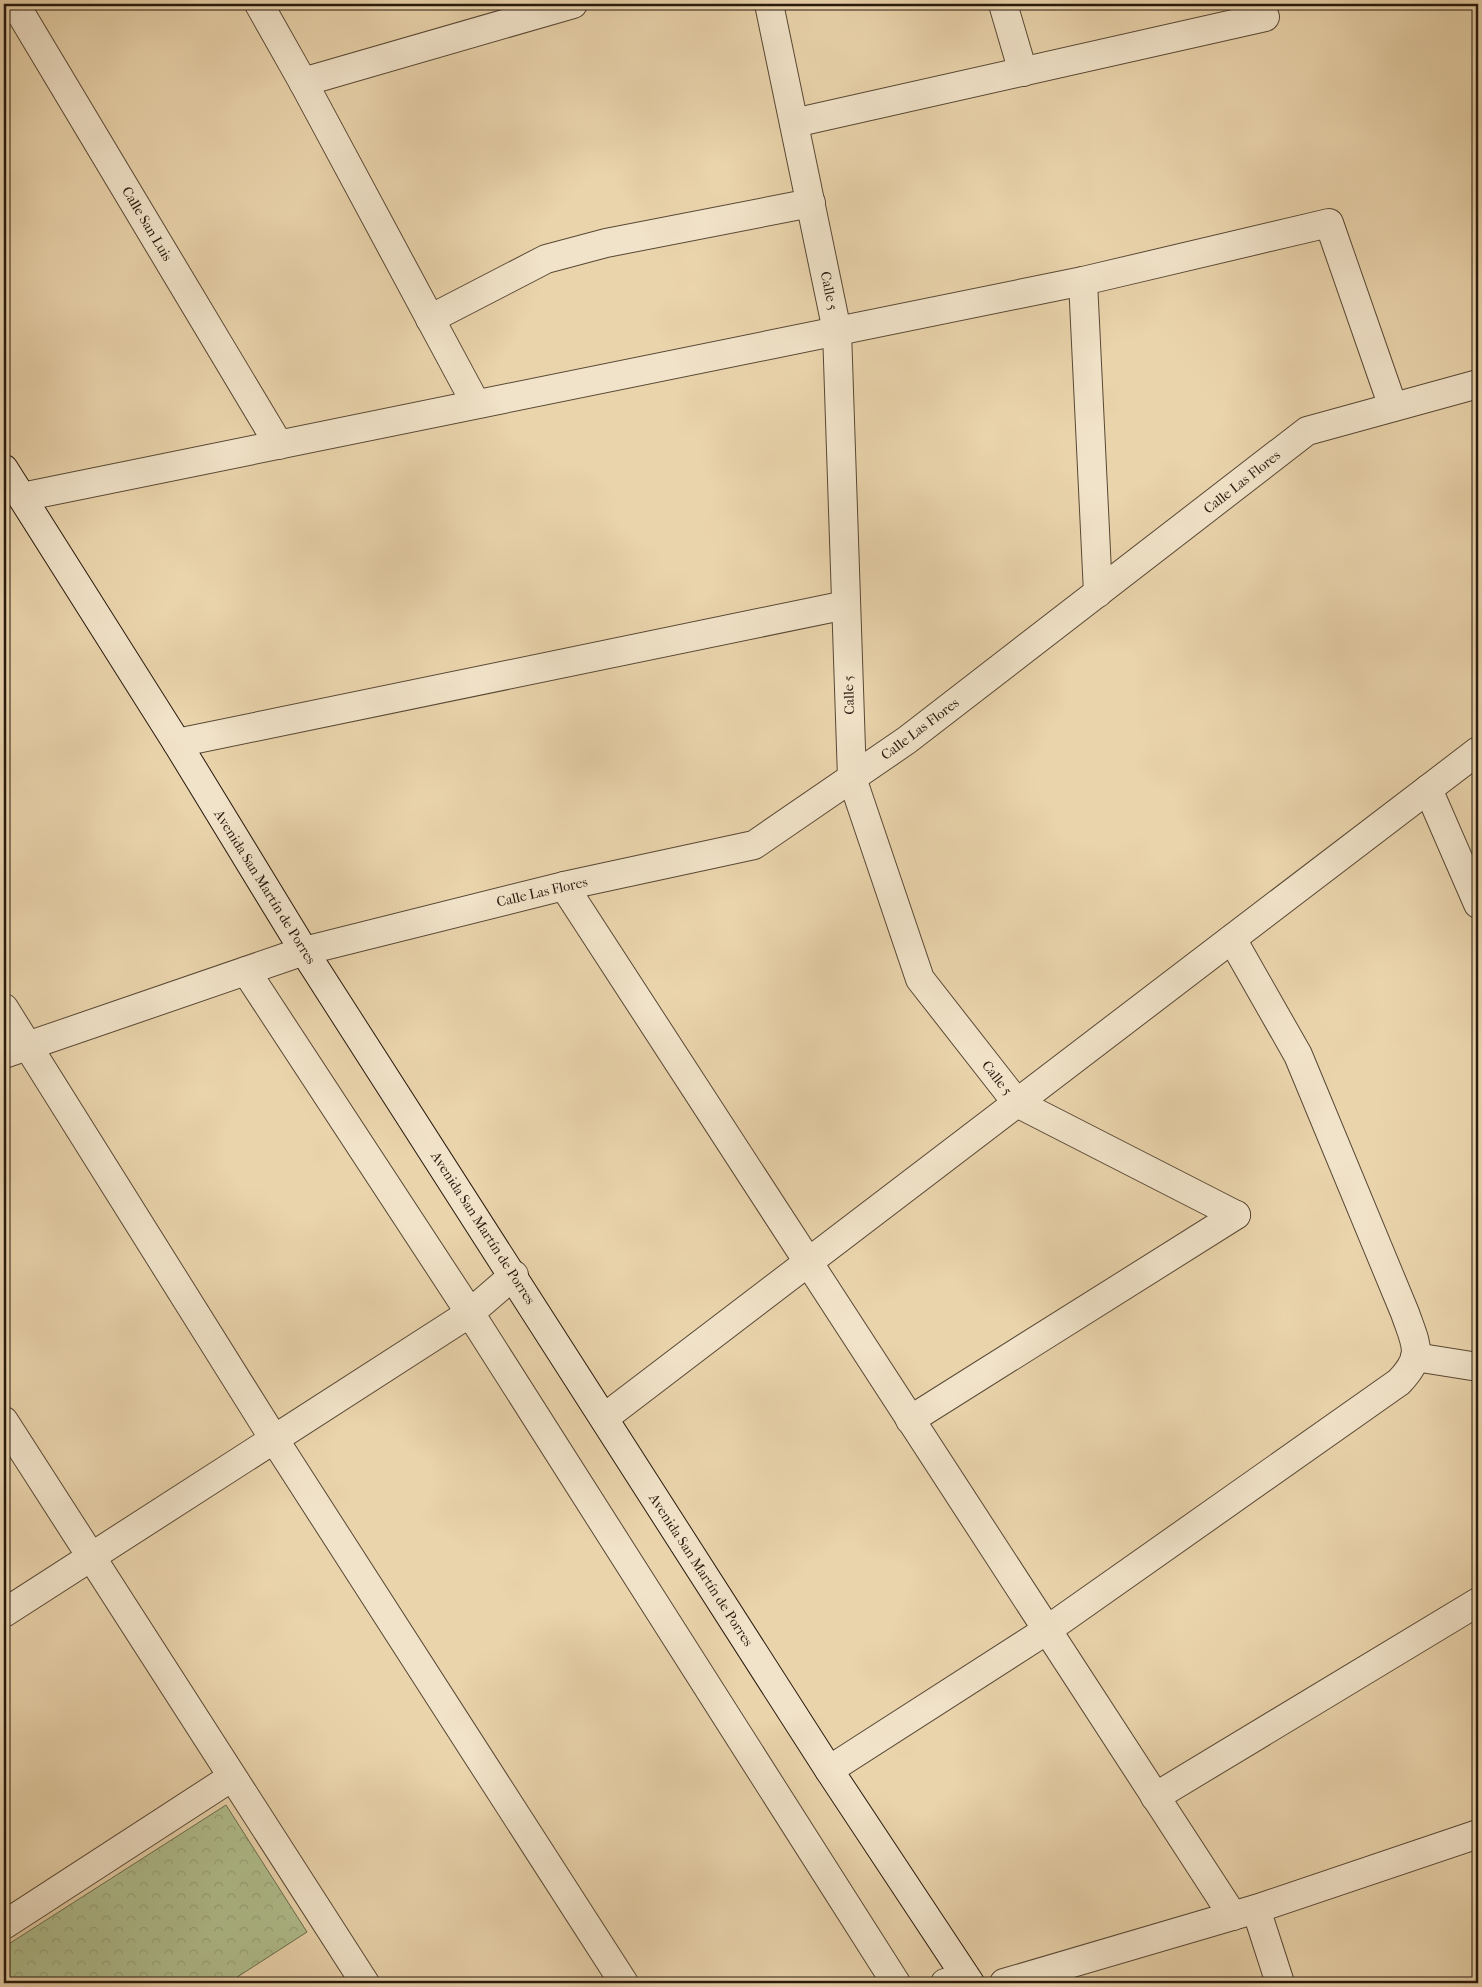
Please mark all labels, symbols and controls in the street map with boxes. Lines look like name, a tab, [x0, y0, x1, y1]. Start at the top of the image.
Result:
street label: Calle San Luis	[118, 184, 176, 264]
street label: Calle 5	[817, 270, 841, 312]
street label: Calle Las Flores	[1200, 447, 1284, 517]
street label: Calle 5	[840, 675, 858, 715]
street label: Calle Las Flores	[878, 694, 962, 764]
street label: Avenida San Martín de Porres	[210, 806, 320, 967]
street label: Calle Las Flores	[495, 873, 589, 911]
street label: Calle 5	[978, 1057, 1016, 1099]
street label: Avenida San Martín de Porres	[427, 1148, 539, 1308]
street label: Avenida San Martín de Porres	[645, 1490, 757, 1650]

